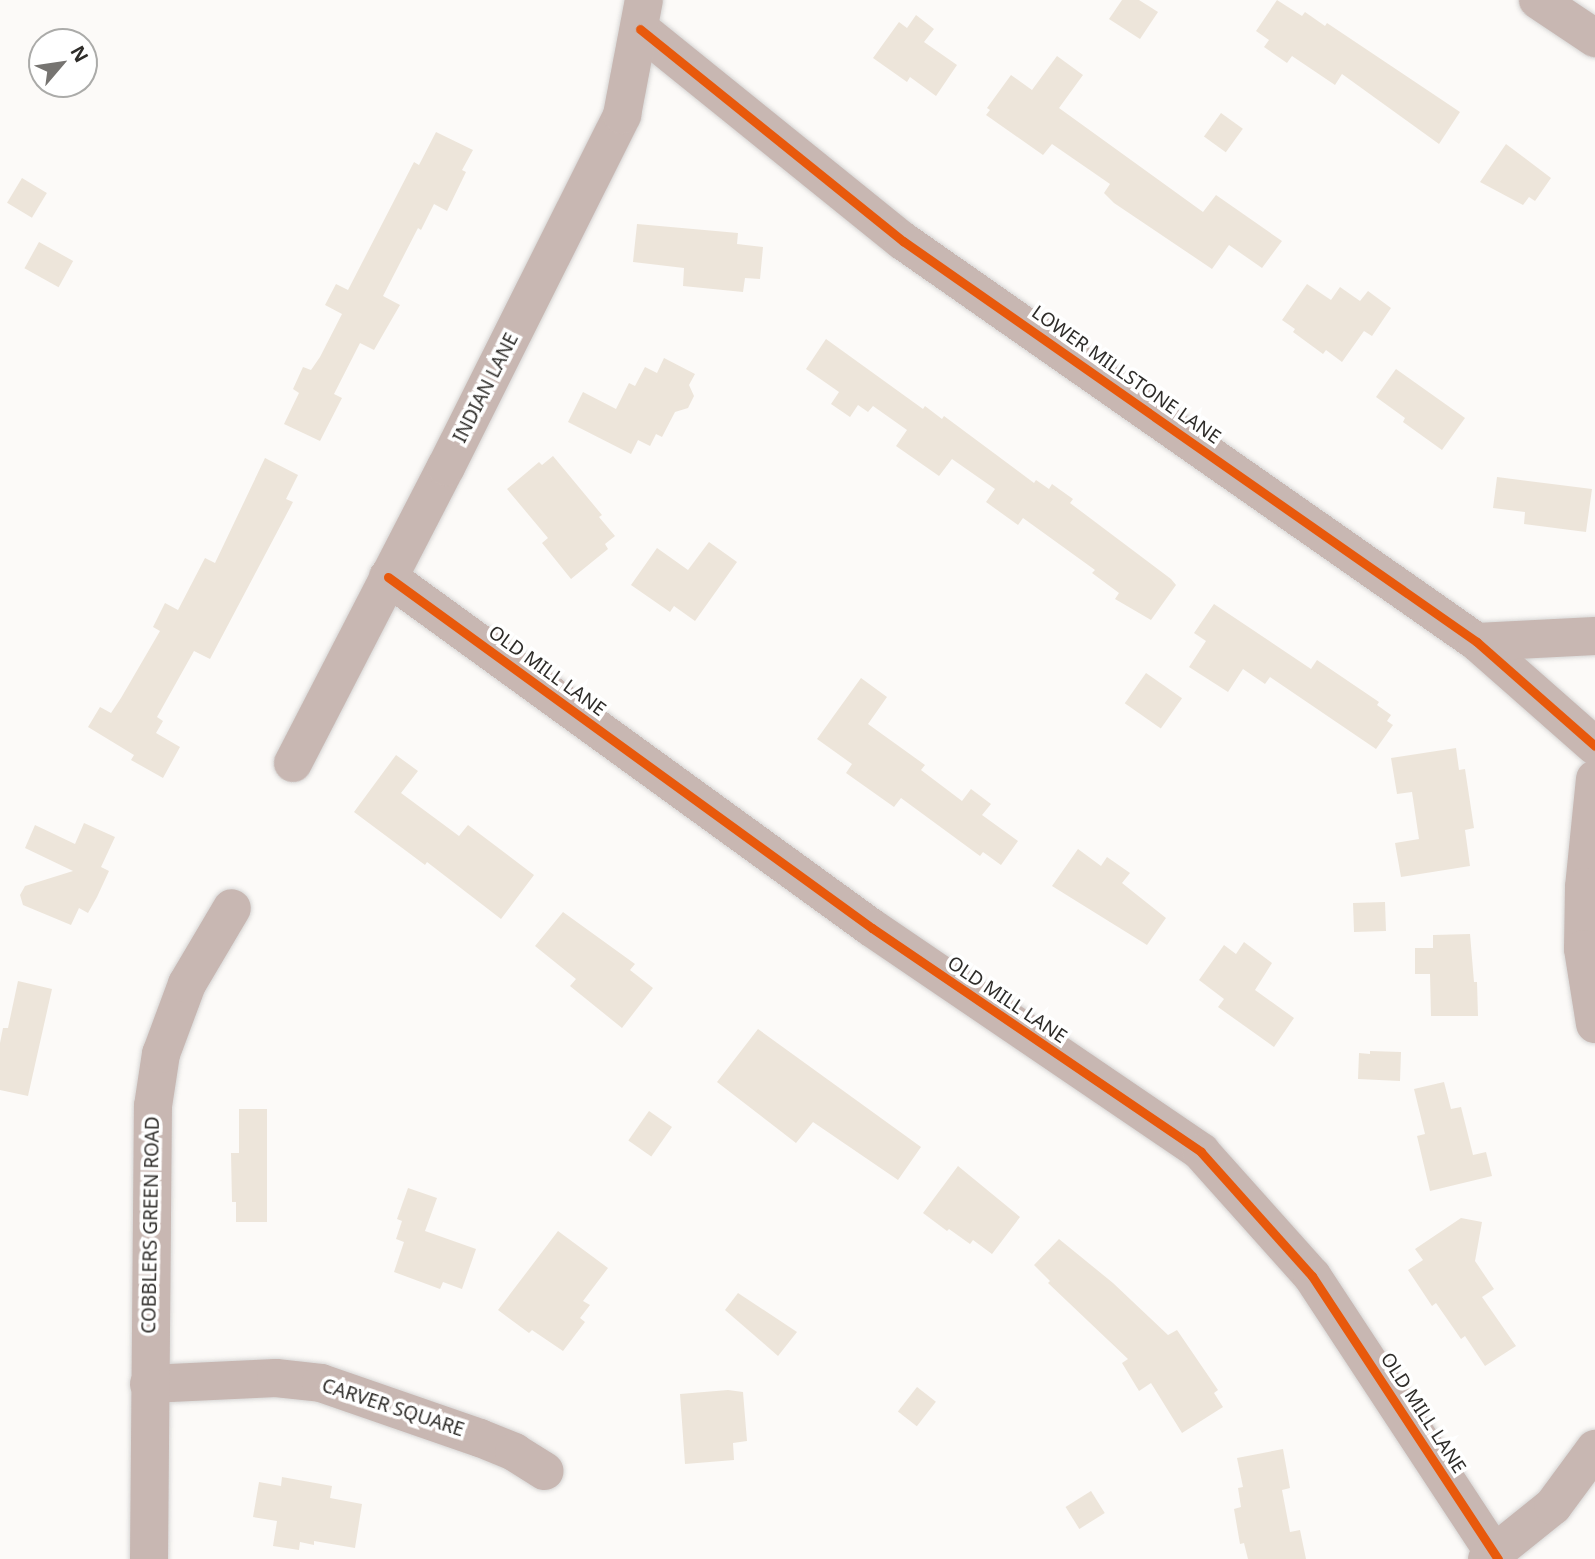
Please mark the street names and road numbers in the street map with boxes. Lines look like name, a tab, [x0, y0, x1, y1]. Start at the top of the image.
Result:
street label: LOWER MILLSTONE LANE	[1027, 301, 1225, 449]
street label: INDIAN LANE	[449, 329, 523, 447]
street label: OLD MILL LANE	[484, 621, 610, 721]
street label: OLD MILL LANE	[943, 952, 1071, 1048]
street label: COBBLERS GREEN ROAD	[138, 1116, 164, 1334]
street label: OLD MILL LANE	[1376, 1348, 1470, 1478]
street label: CARVER SQUARE	[319, 1374, 467, 1442]

